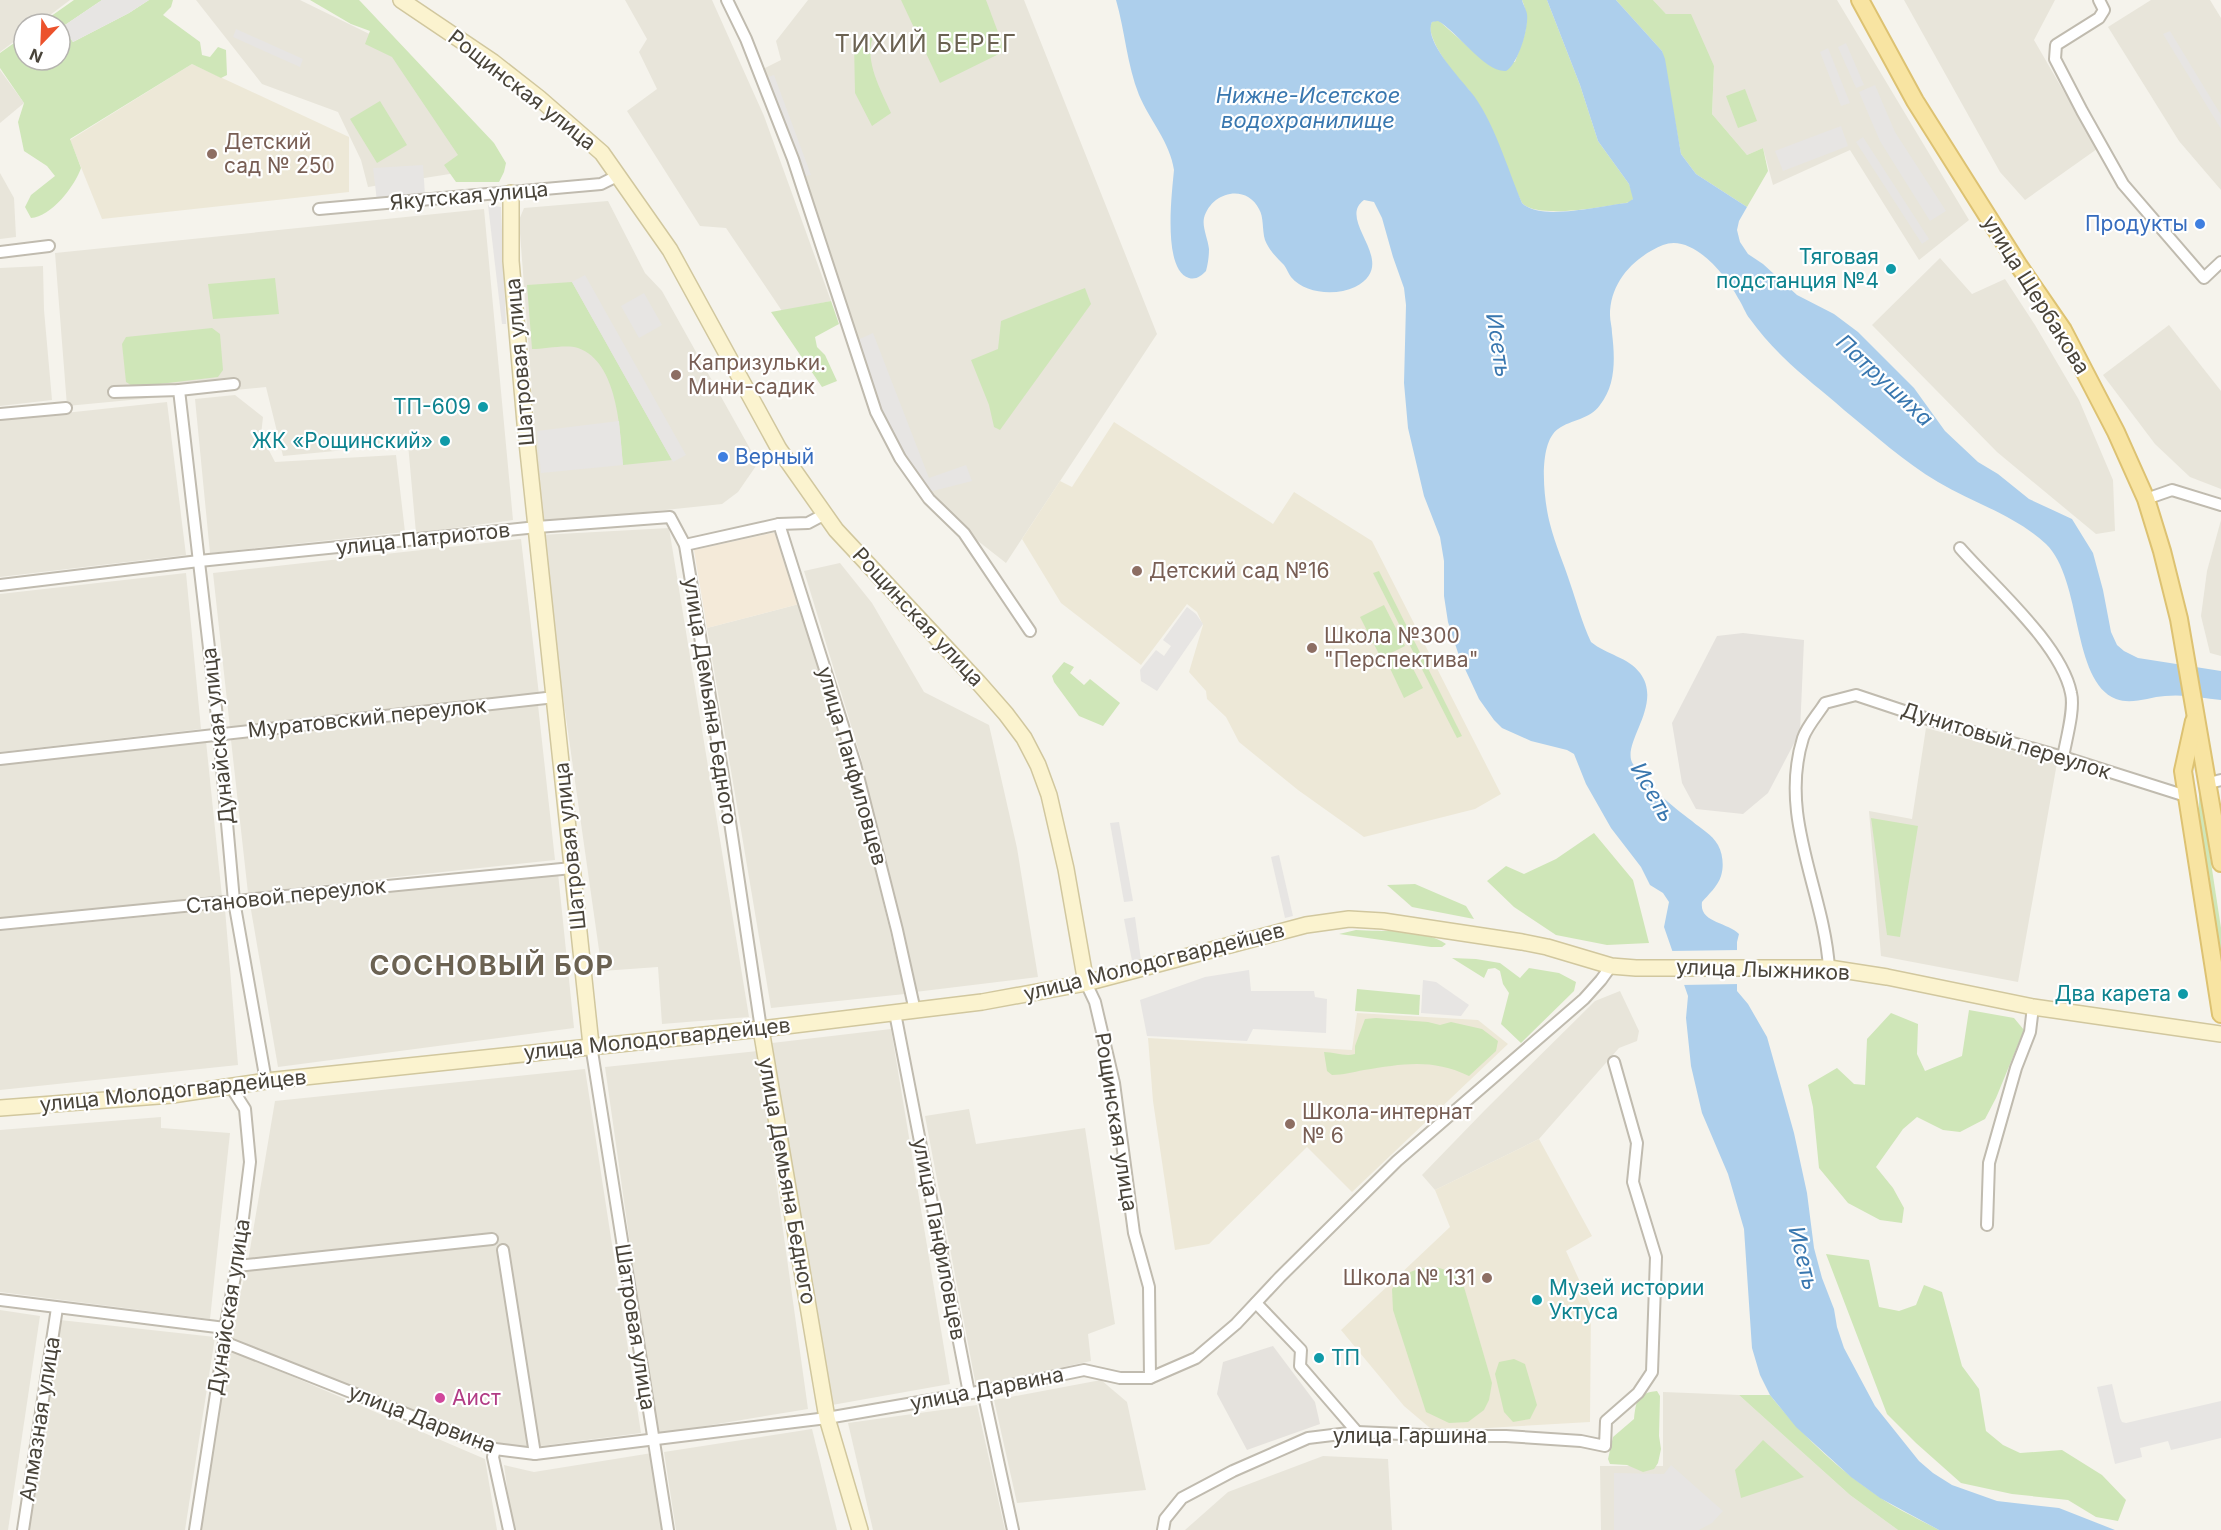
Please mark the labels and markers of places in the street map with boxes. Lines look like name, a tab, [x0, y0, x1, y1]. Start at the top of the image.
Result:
place label: Детский сад № 250	[224, 129, 335, 178]
marker: Детский сад № 250	[205, 147, 219, 161]
place label: Продукты	[2085, 211, 2188, 236]
marker: Продукты	[2193, 217, 2207, 231]
place label: Тяговая подстанция №4	[1716, 244, 1879, 293]
marker: Тяговая подстанция №4	[1884, 262, 1898, 276]
place label: Капризульки. Мини-садик	[688, 350, 826, 399]
marker: Капризульки. Мини-садик	[669, 368, 683, 382]
place label: ТП-609	[393, 394, 471, 419]
marker: ТП-609	[476, 400, 490, 414]
place label: ЖК «Рощинский»	[252, 428, 433, 453]
marker: ЖК «Рощинский»	[438, 434, 452, 448]
place label: Верный	[735, 444, 814, 469]
marker: Верный	[716, 450, 730, 464]
place label: Детский сад №16	[1149, 558, 1330, 583]
marker: Детский сад №16	[1130, 564, 1144, 578]
place label: Школа №300 "Перспектива"	[1324, 623, 1478, 672]
marker: Школа №300 "Перспектива"	[1305, 641, 1319, 655]
place label: Два карета	[2054, 981, 2171, 1006]
marker: Два карета	[2176, 987, 2190, 1001]
place label: Школа-интернат № 6	[1302, 1099, 1473, 1148]
marker: Школа-интернат № 6	[1283, 1117, 1297, 1131]
place label: Школа № 131	[1343, 1265, 1475, 1290]
marker: Школа № 131	[1480, 1271, 1494, 1285]
place label: Музей истории Уктуса	[1549, 1275, 1705, 1324]
marker: Музей истории Уктуса	[1530, 1293, 1544, 1307]
place label: ТП	[1331, 1345, 1360, 1370]
marker: ТП	[1312, 1351, 1326, 1365]
place label: Аист	[452, 1385, 501, 1410]
marker: Аист	[433, 1391, 447, 1405]

